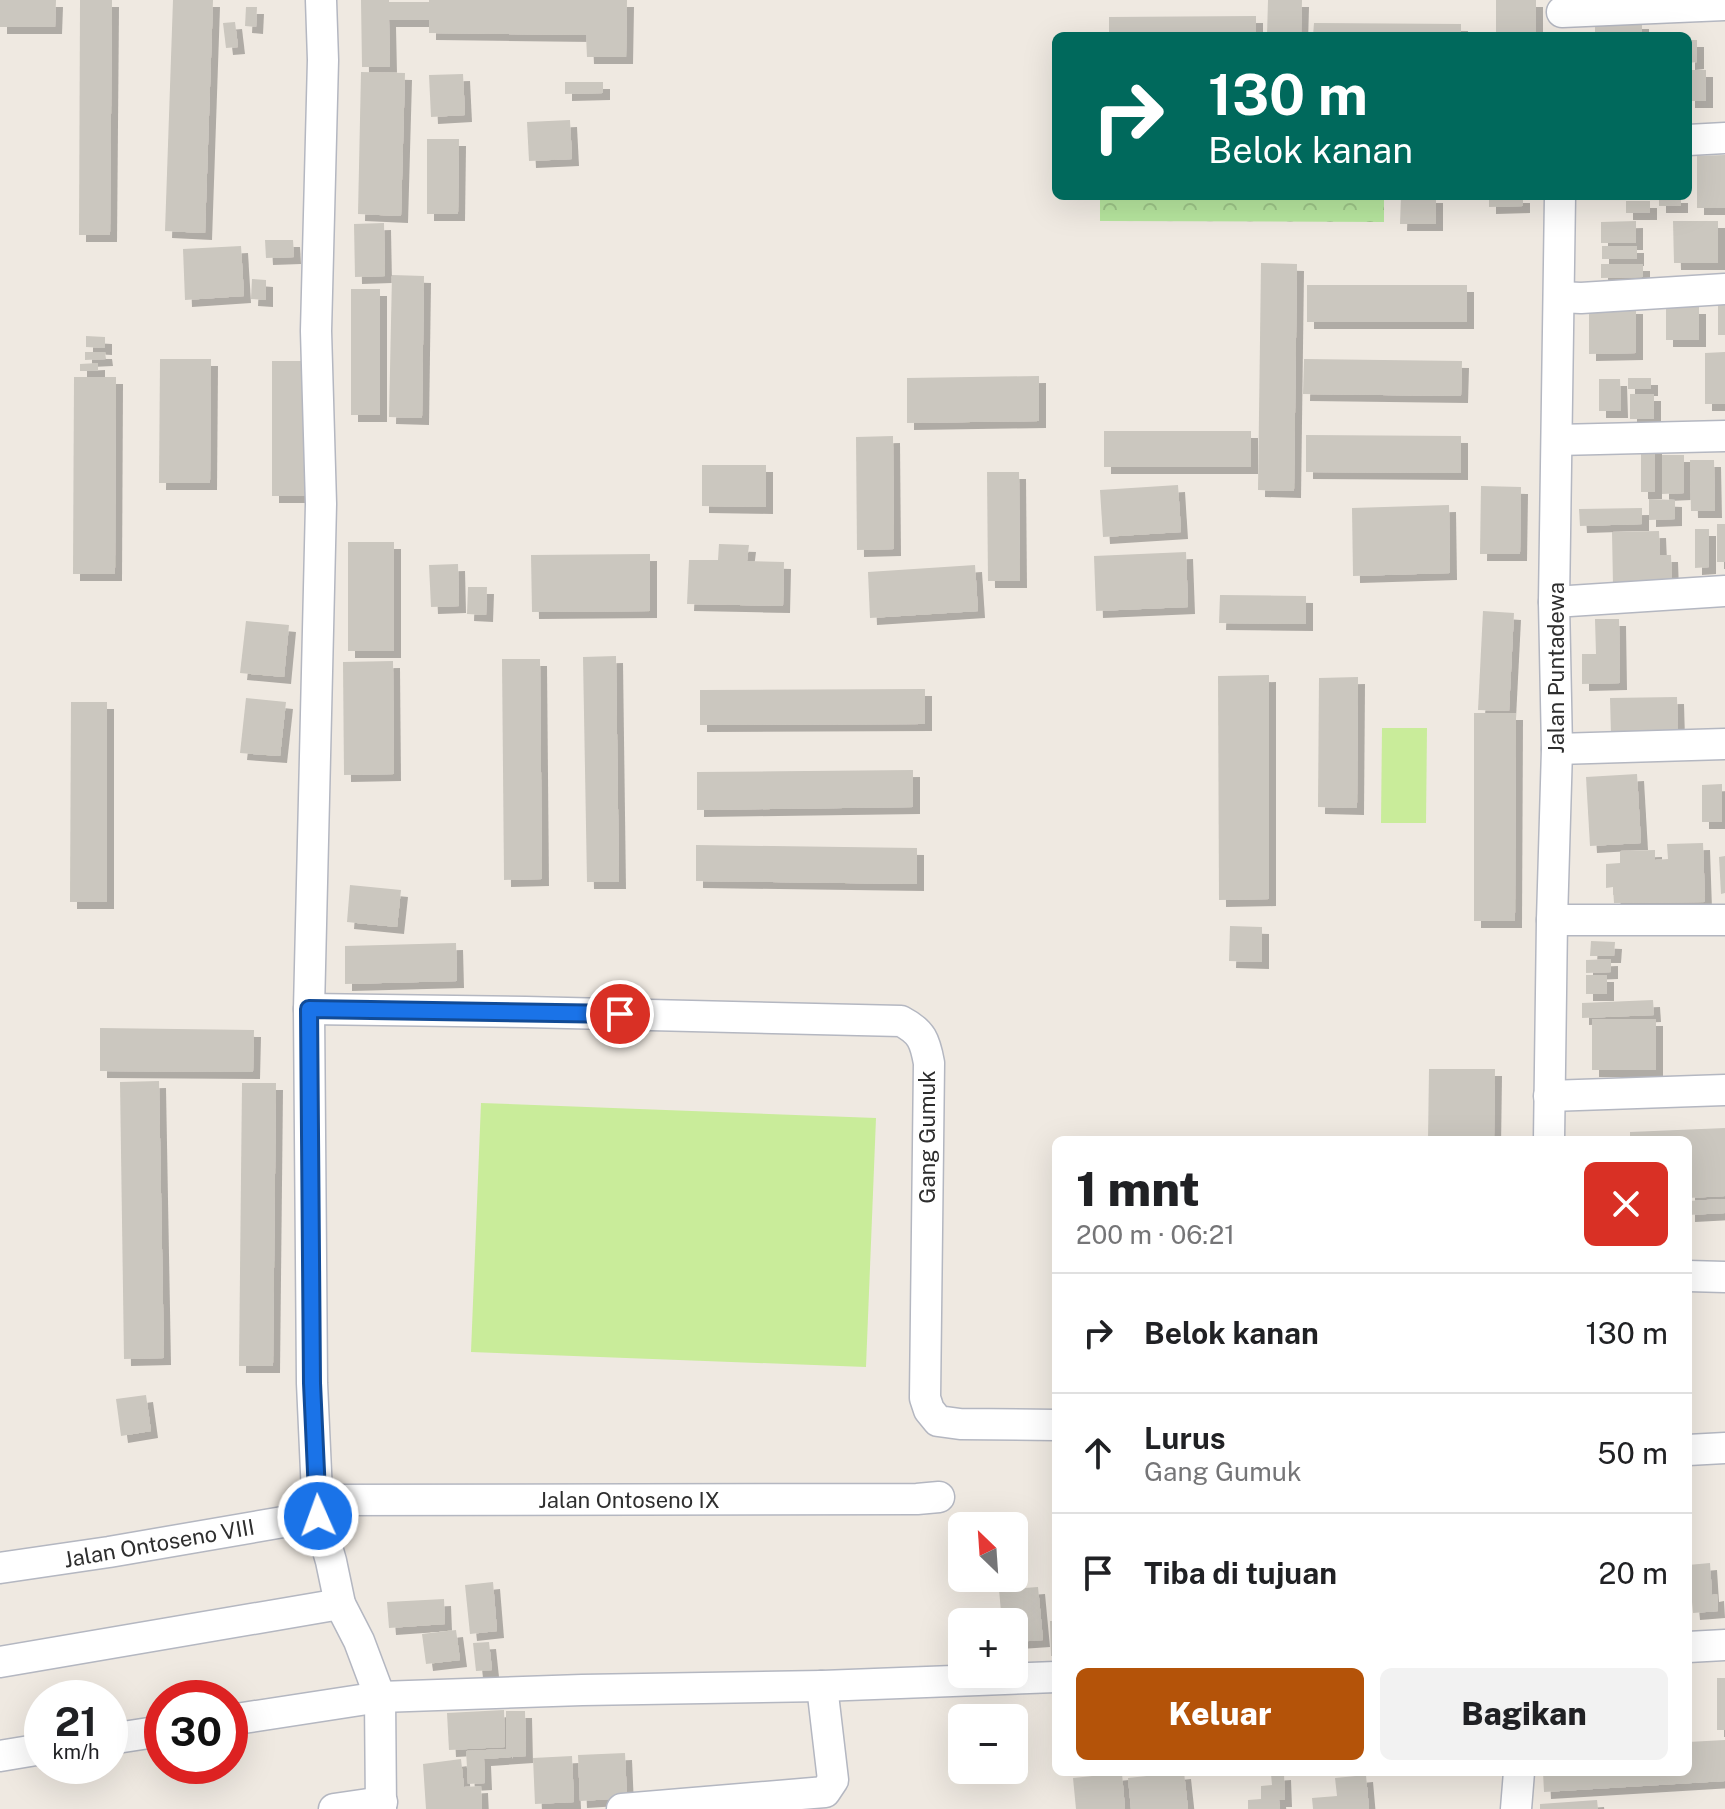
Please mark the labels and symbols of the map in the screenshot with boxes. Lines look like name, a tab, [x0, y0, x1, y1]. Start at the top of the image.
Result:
street label: Jalan Puntadewa	[1543, 582, 1569, 754]
pin	[586, 980, 654, 1048]
street label: Gang Gumuk	[914, 1070, 940, 1204]
position arrow	[276, 1474, 360, 1558]
street label: Jalan Ontoseno IX	[538, 1487, 720, 1513]
north arrow	[948, 1512, 1028, 1592]
street label: Jalan Ontoseno VIII	[62, 1513, 256, 1573]
speed limit sign: 30	[144, 1680, 248, 1784]

